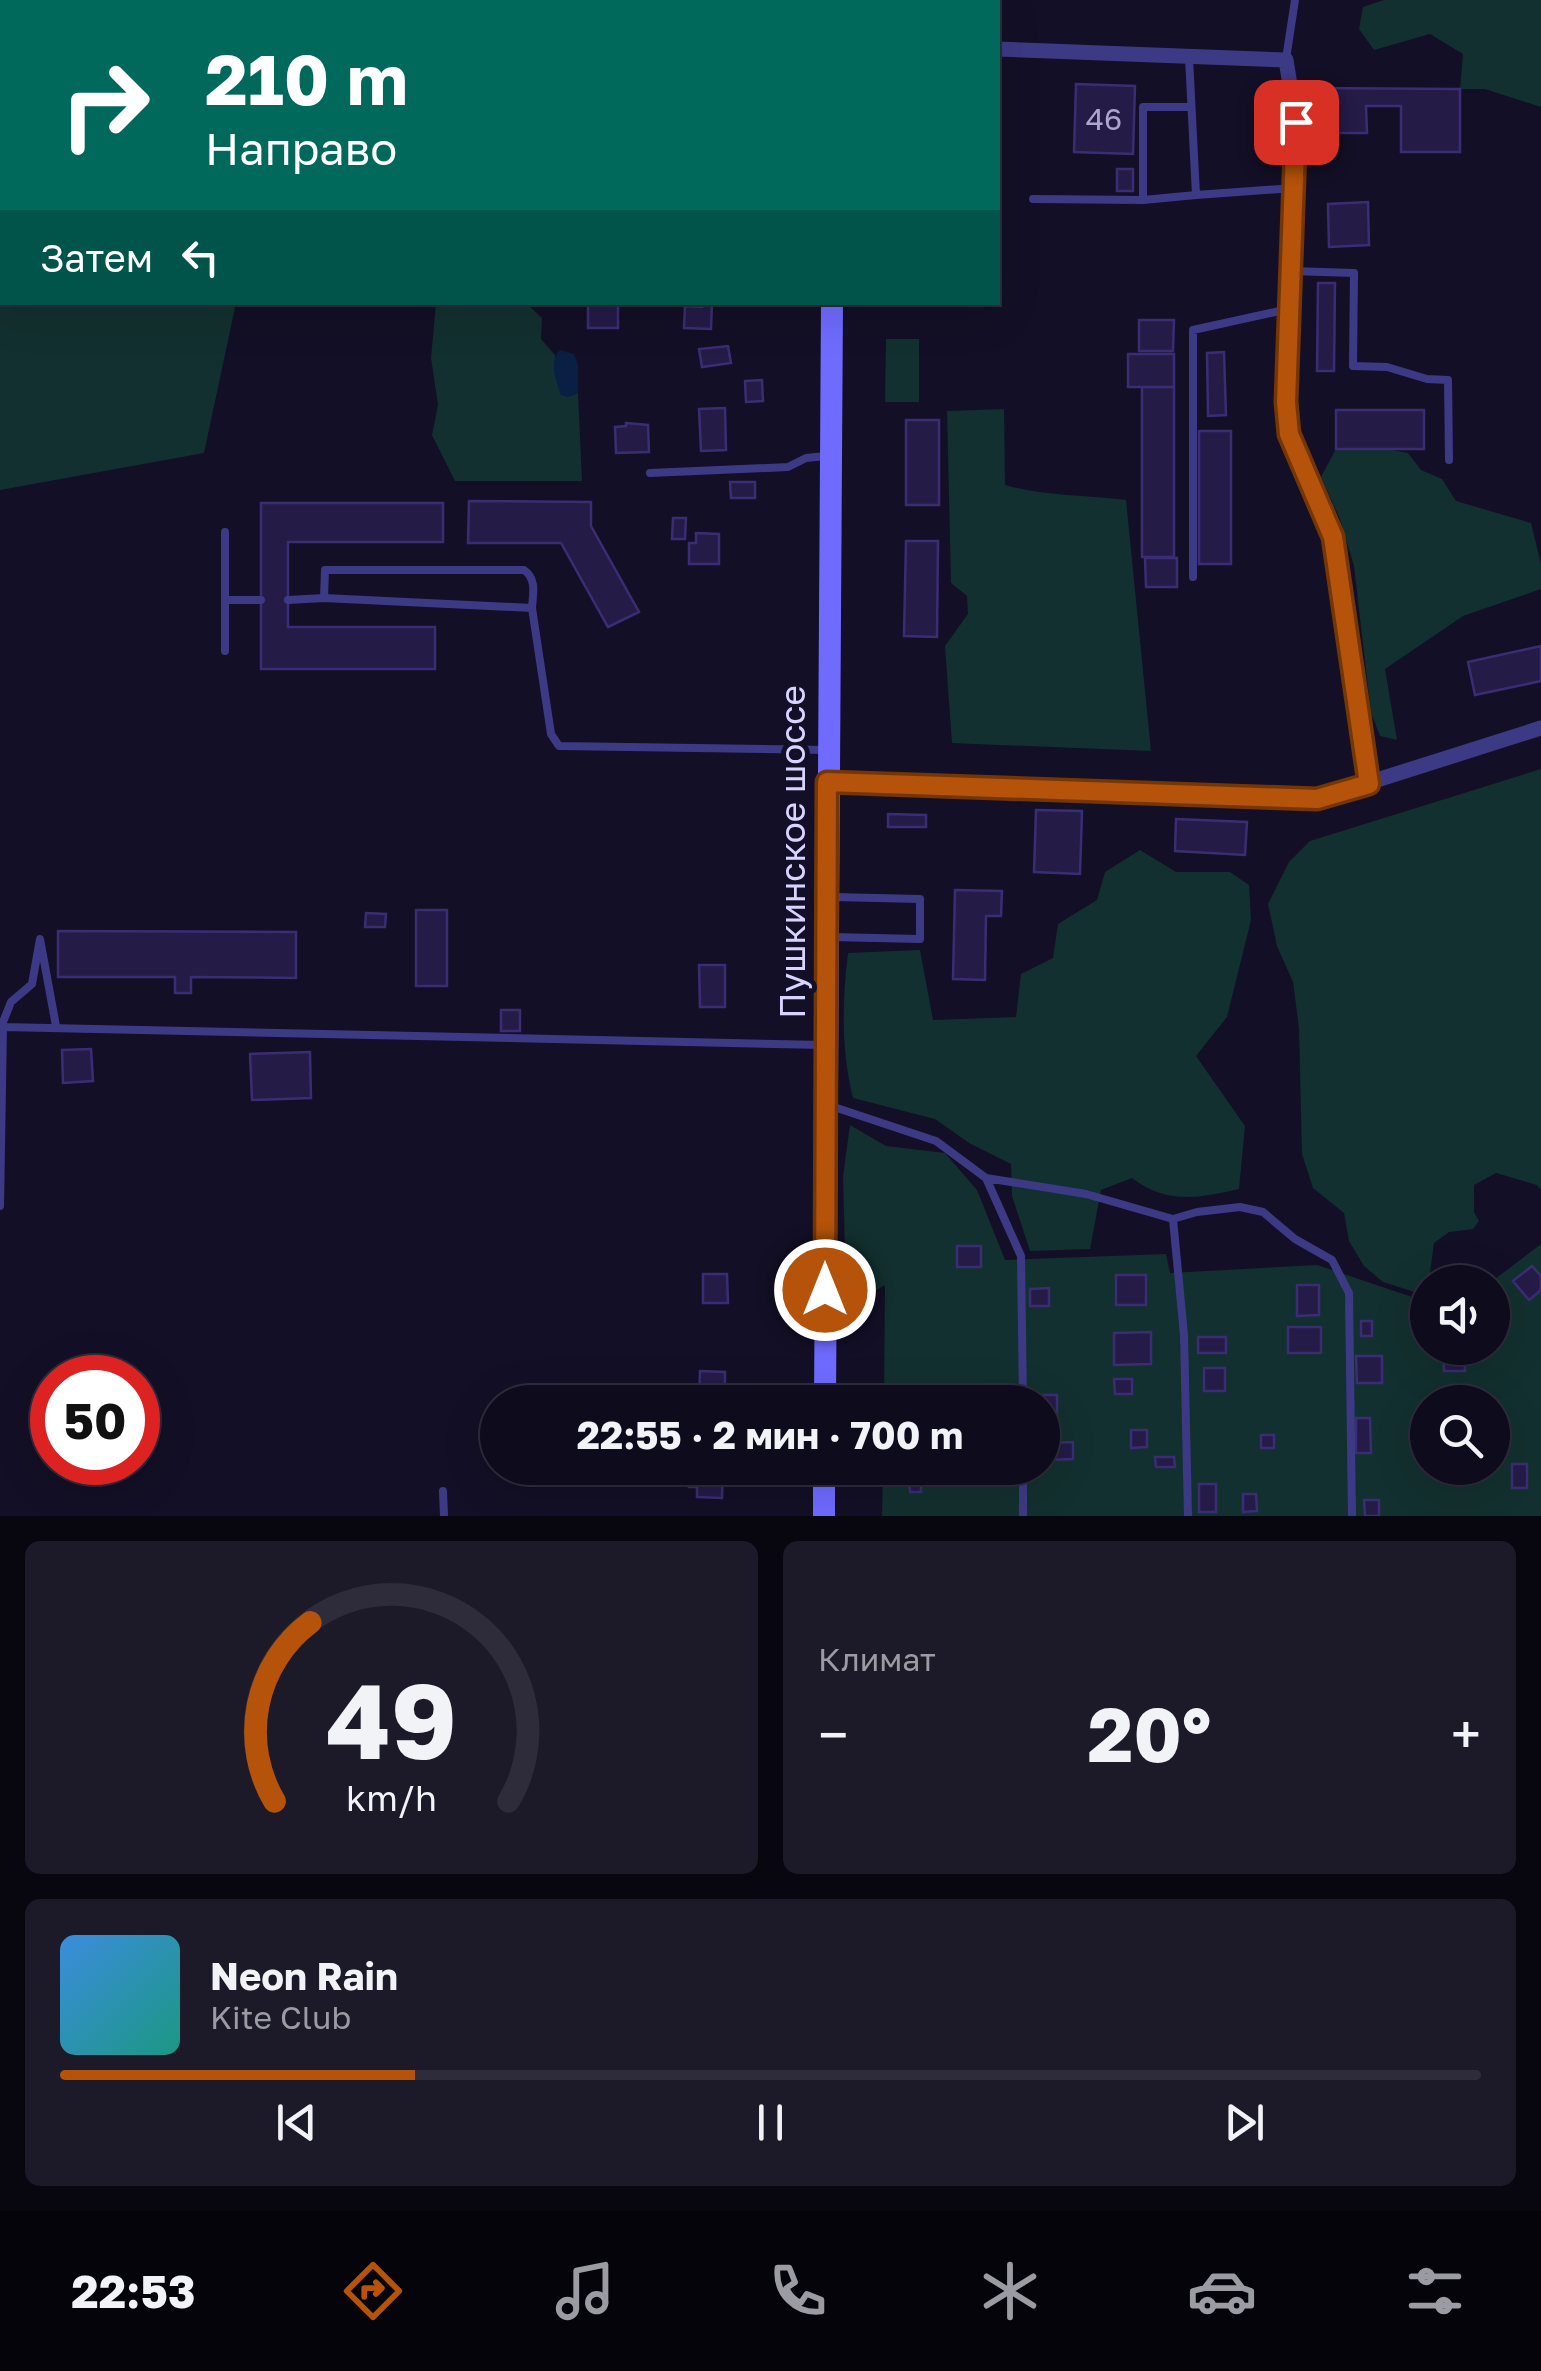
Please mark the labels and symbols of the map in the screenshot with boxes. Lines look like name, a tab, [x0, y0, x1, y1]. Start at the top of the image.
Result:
pin	[1254, 80, 1339, 165]
house number: 46	[1086, 101, 1122, 137]
street label: Пушкинское шоссе	[771, 685, 813, 1019]
position arrow	[773, 1238, 877, 1342]
speed limit sign: 50	[30, 1355, 160, 1485]

